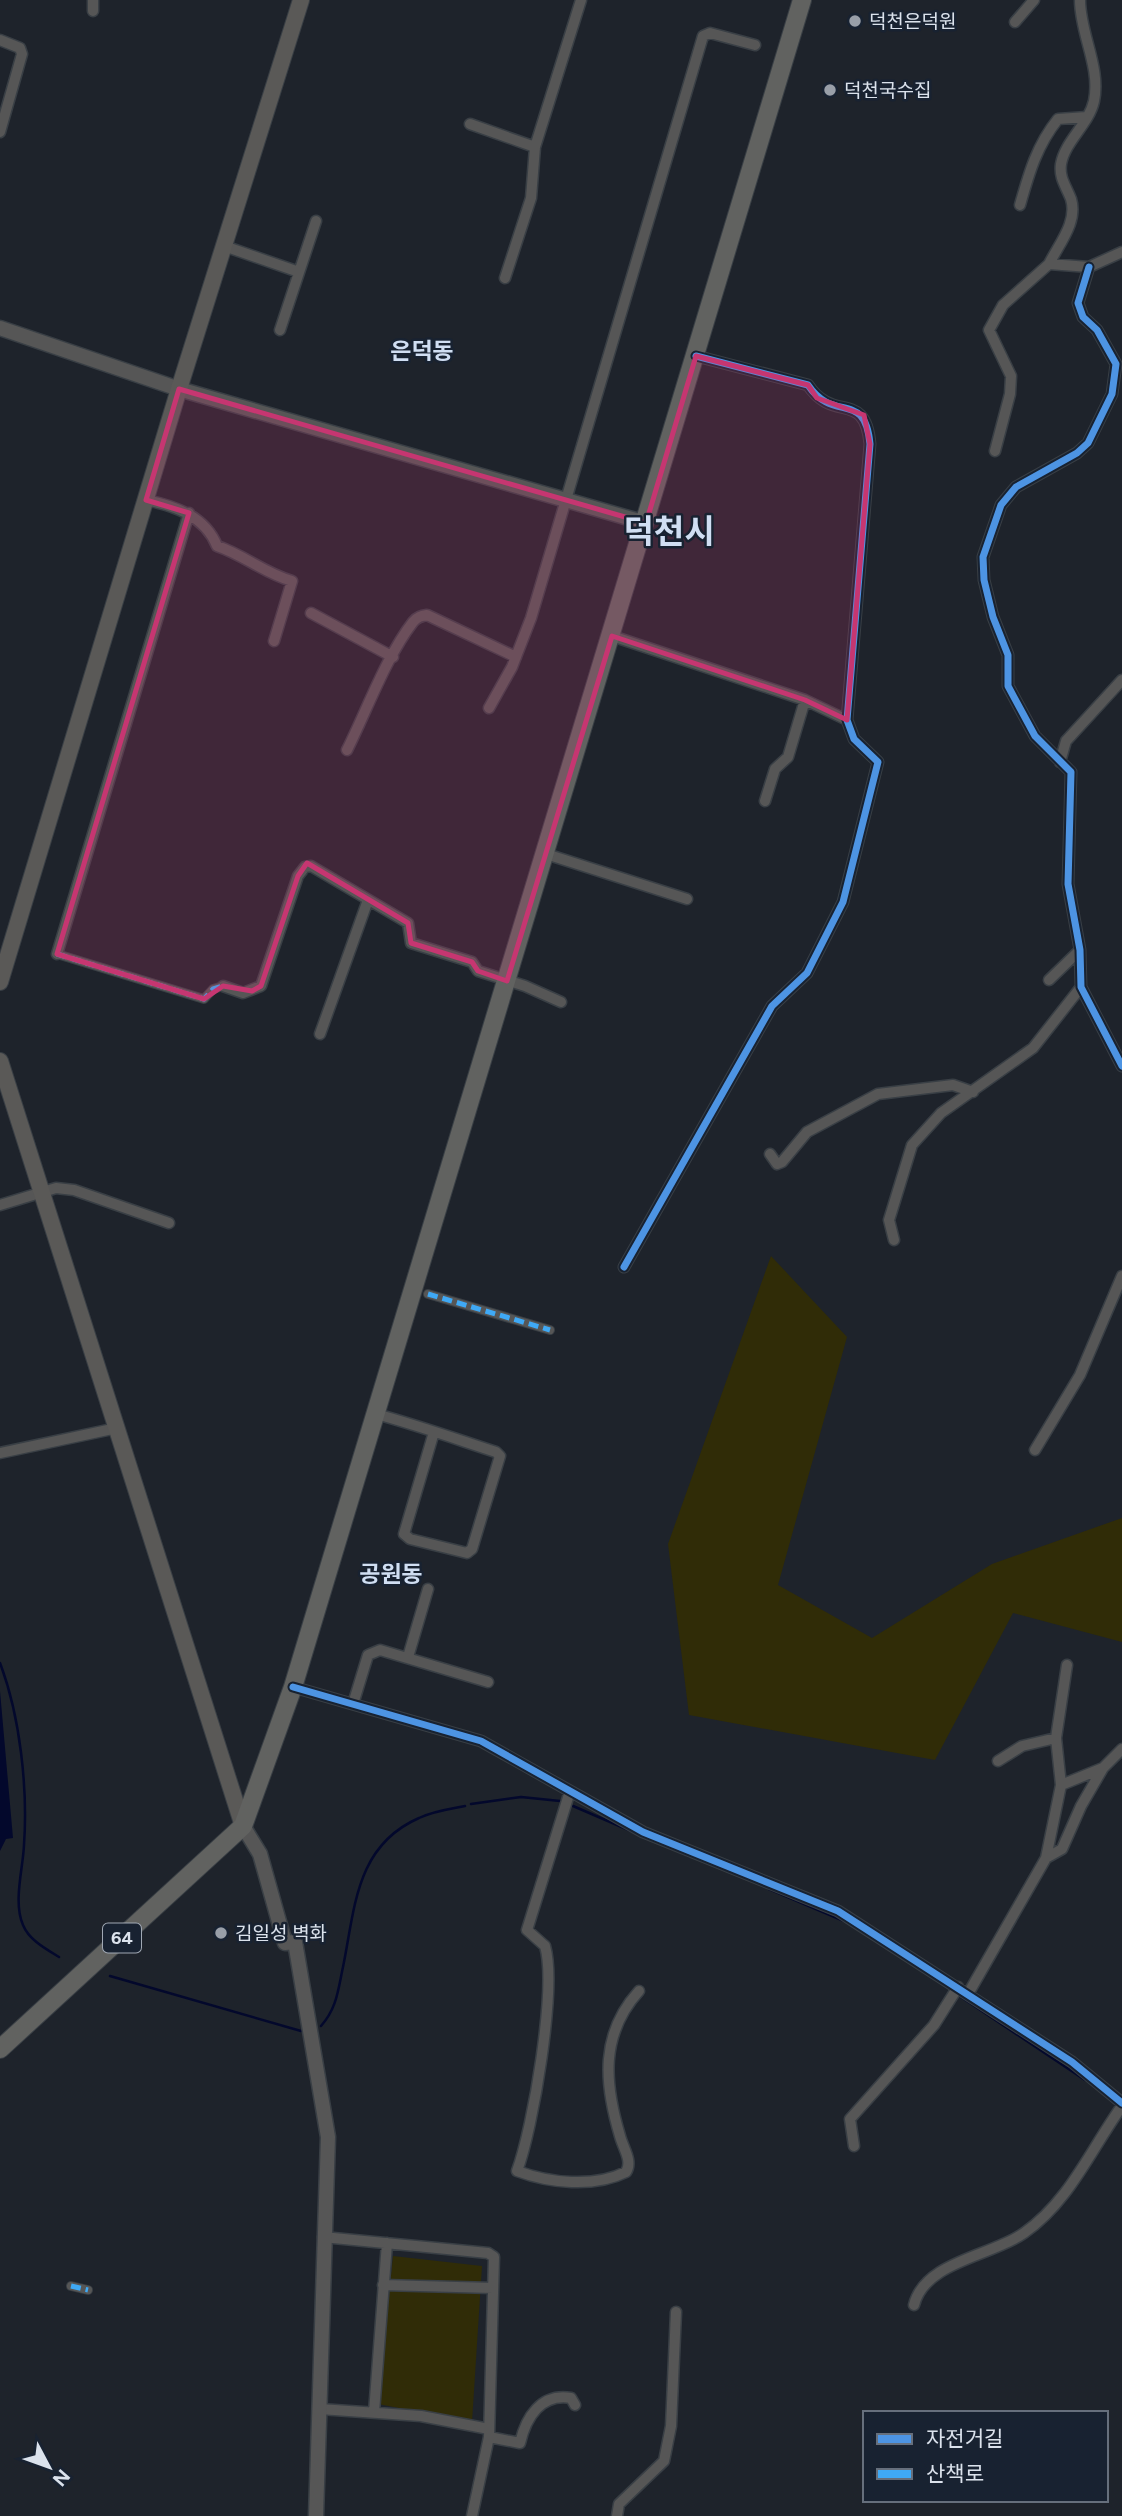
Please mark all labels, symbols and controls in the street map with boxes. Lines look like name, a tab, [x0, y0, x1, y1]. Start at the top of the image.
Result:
place label: 덕천은덕원	[869, 10, 956, 33]
marker: 덕천은덕원	[847, 13, 863, 29]
place label: 덕천국수집	[844, 79, 931, 102]
marker: 덕천국수집	[822, 82, 838, 98]
district label: 은덕동	[390, 337, 454, 365]
district label: 덕천시	[623, 512, 715, 551]
district label: 공원동	[359, 1560, 423, 1588]
place label: 김일성 벽화	[235, 1922, 327, 1945]
road number: 64	[103, 1924, 141, 1952]
marker: 김일성 벽화	[213, 1925, 229, 1941]
legend	[863, 2411, 1108, 2502]
text: 자전거길	[926, 2426, 1003, 2451]
north arrow	[14, 2432, 84, 2502]
text: 산책로	[926, 2461, 984, 2486]
text: N	[48, 2465, 75, 2491]

